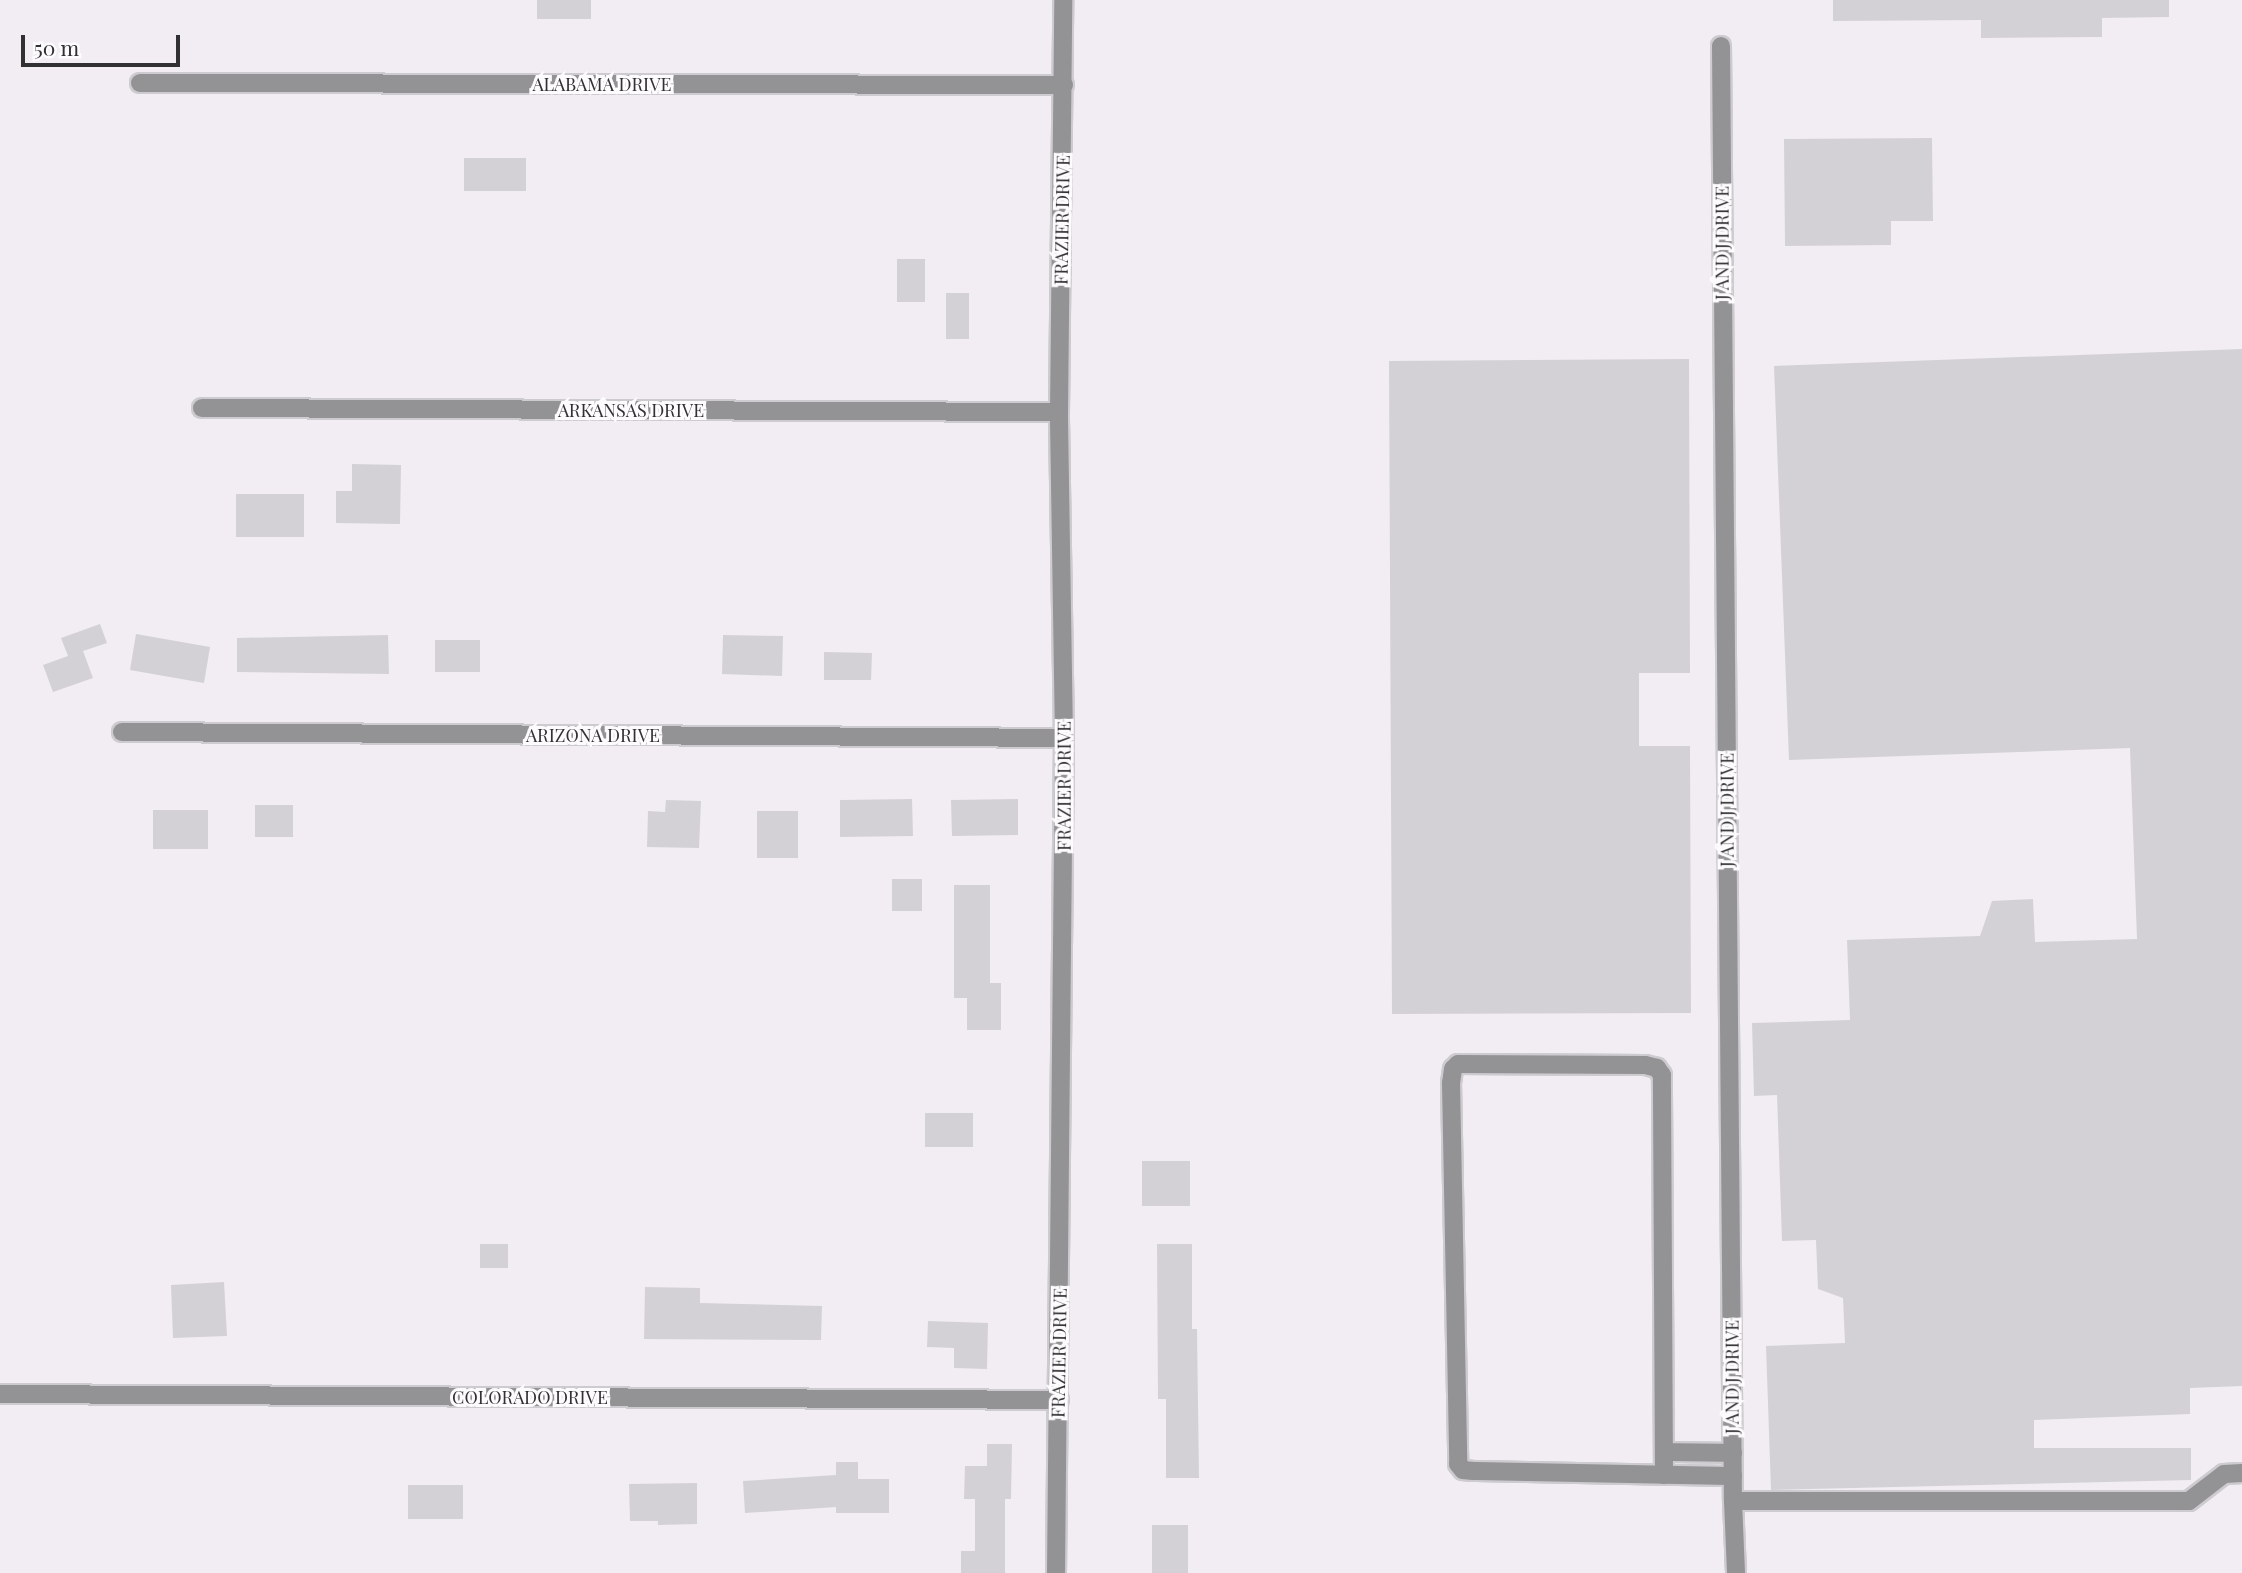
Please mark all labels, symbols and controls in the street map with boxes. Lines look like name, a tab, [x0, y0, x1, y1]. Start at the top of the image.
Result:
scale bar	[24, 21, 184, 65]
text: 50 m	[34, 33, 79, 61]
street label: ALABAMA DRIVE	[532, 73, 672, 95]
street label: FRAZIER DRIVE	[1050, 155, 1074, 285]
street label: J AND J DRIVE	[1711, 186, 1733, 300]
street label: ARKANSAS DRIVE	[558, 399, 704, 421]
street label: FRAZIER DRIVE	[1053, 721, 1075, 851]
street label: ARIZONA DRIVE	[526, 724, 660, 746]
street label: J AND J DRIVE	[1716, 753, 1738, 867]
street label: FRAZIER DRIVE	[1047, 1288, 1071, 1418]
street label: J AND J DRIVE	[1721, 1320, 1743, 1434]
street label: COLORADO DRIVE	[452, 1386, 608, 1408]

